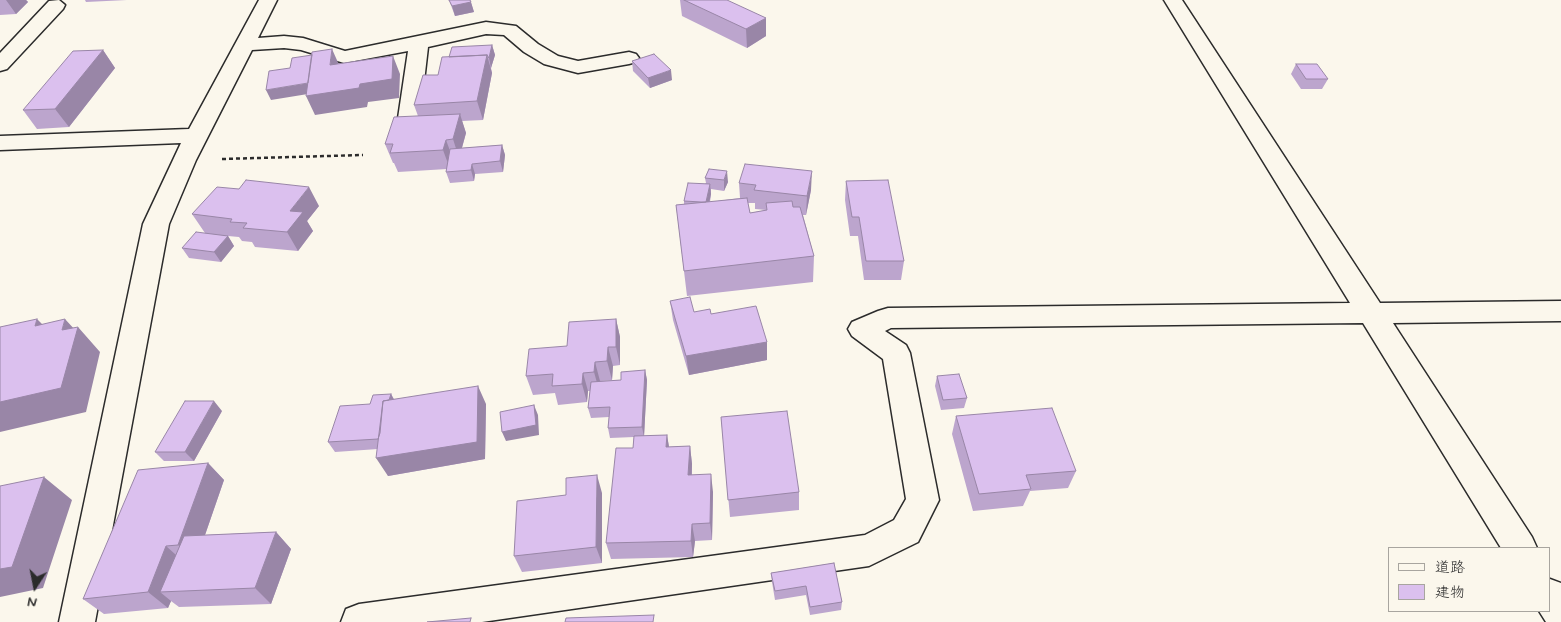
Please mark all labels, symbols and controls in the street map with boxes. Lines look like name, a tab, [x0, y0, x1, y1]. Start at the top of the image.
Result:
legend	[1388, 547, 1551, 612]
text: 道路	[1435, 558, 1465, 578]
north arrow	[10, 562, 60, 612]
text: 建物	[1435, 583, 1465, 603]
text: N	[26, 592, 38, 611]

